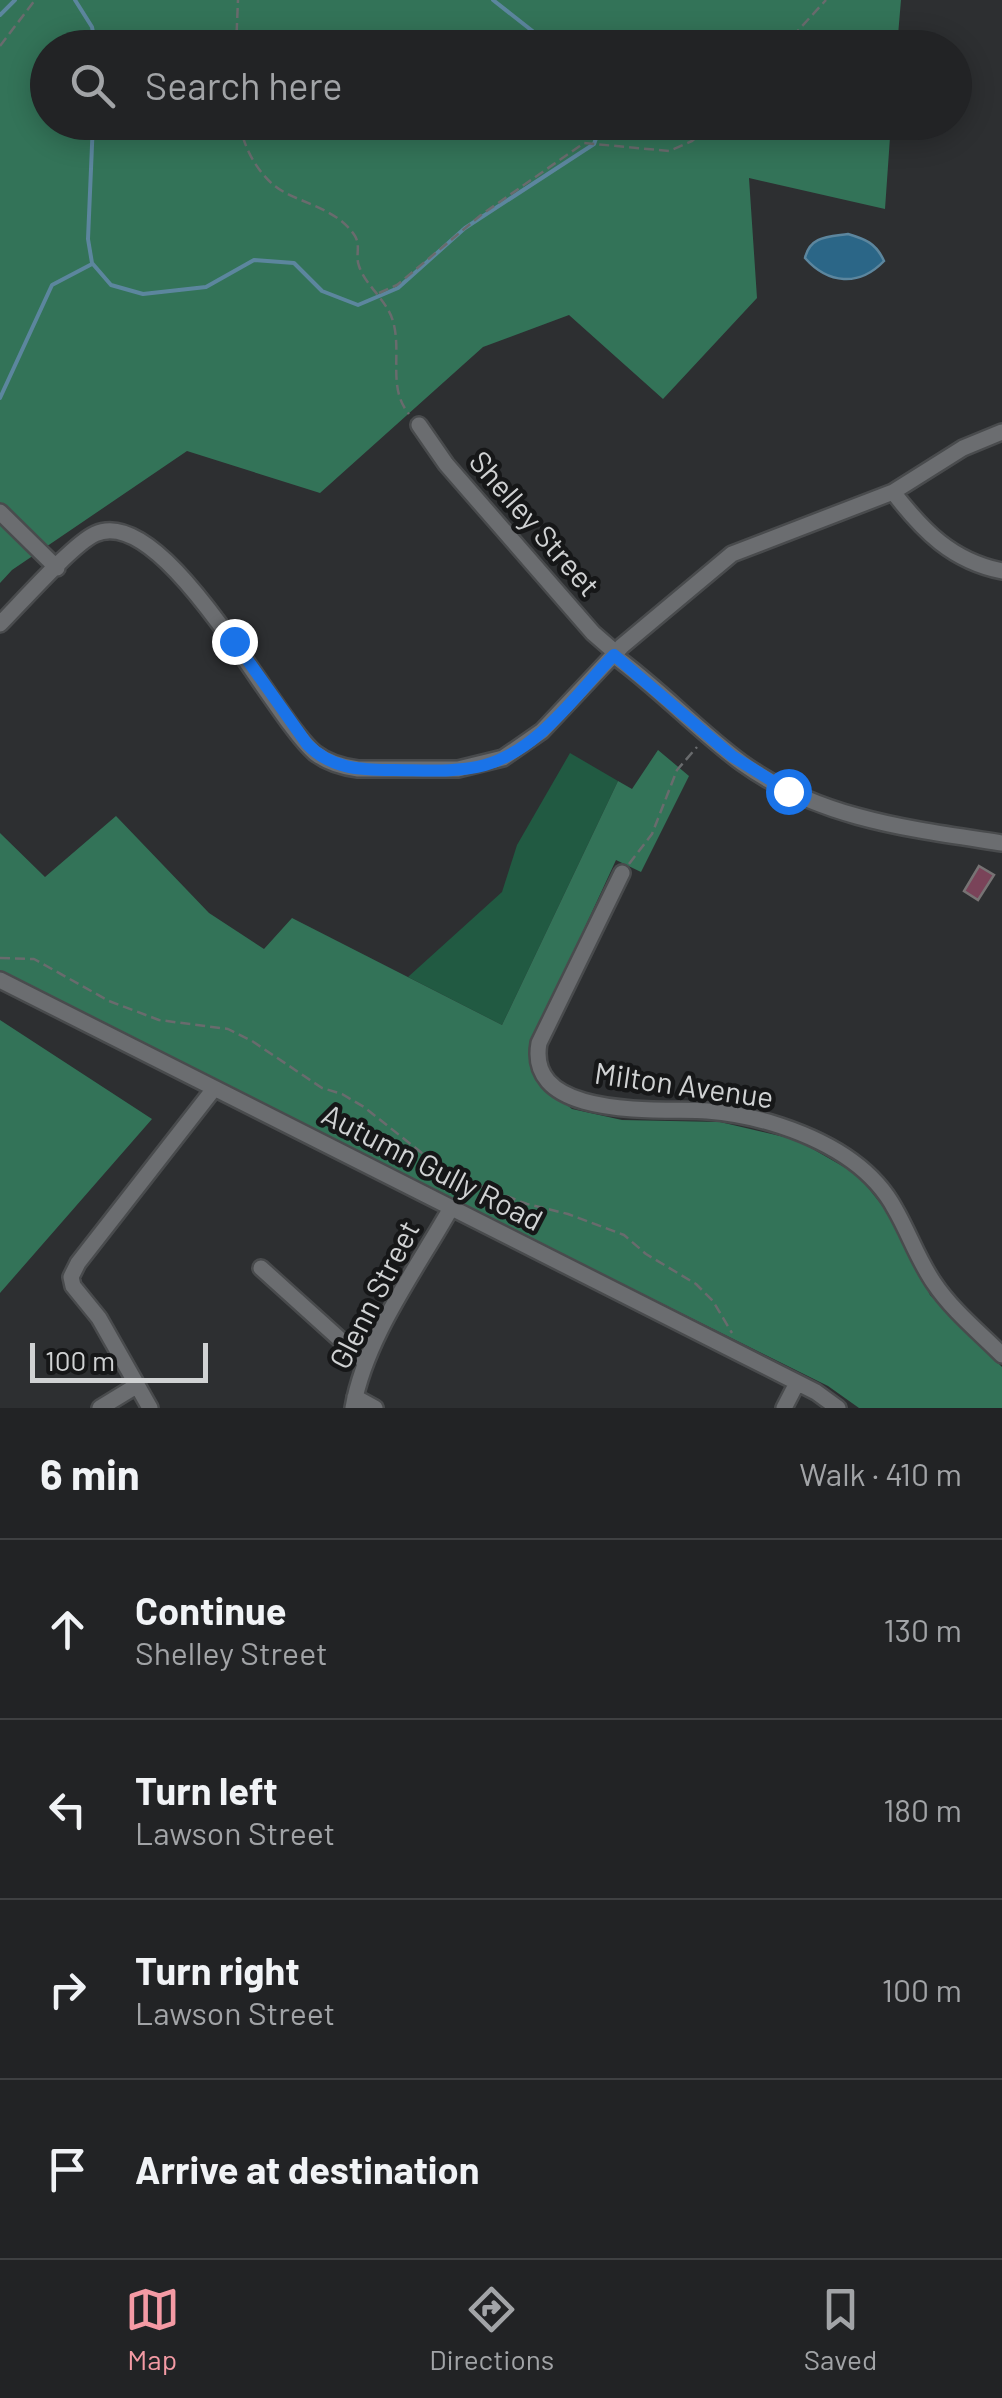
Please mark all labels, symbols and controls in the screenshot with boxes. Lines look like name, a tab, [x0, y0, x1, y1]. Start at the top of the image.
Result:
search box	[30, 30, 972, 140]
icon: search	[65, 58, 120, 113]
text: Search here	[145, 62, 343, 108]
street label: Shelley Street	[463, 443, 608, 603]
route end	[212, 619, 258, 665]
route start	[766, 769, 812, 815]
street label: Milton Avenue	[592, 1054, 776, 1114]
street label: Autumn Gully Road	[317, 1095, 549, 1237]
street label: Glenn Street	[321, 1214, 426, 1374]
scale bar	[30, 1338, 208, 1382]
text: 100 m	[45, 1343, 115, 1377]
text: 6 min	[40, 1448, 140, 1498]
text: Walk · 410 m	[799, 1454, 962, 1492]
text: Continue	[135, 1587, 286, 1633]
icon: ahead	[40, 1602, 95, 1657]
text: 130 m	[883, 1610, 962, 1648]
text: Shelley Street	[135, 1633, 328, 1671]
text: Turn left	[135, 1767, 278, 1813]
icon: left	[40, 1782, 95, 1837]
text: 180 m	[883, 1790, 962, 1828]
text: Lawson Street	[135, 1813, 335, 1851]
text: Turn right	[135, 1947, 300, 1993]
icon: right	[40, 1962, 95, 2017]
text: 100 m	[882, 1970, 962, 2008]
text: Lawson Street	[135, 1993, 335, 2031]
icon: arrive	[40, 2142, 95, 2197]
text: Arrive at destination	[135, 2146, 480, 2192]
tab: Map	[125, 2282, 180, 2376]
tab: Directions	[429, 2282, 554, 2376]
tab: Saved	[804, 2282, 877, 2376]

